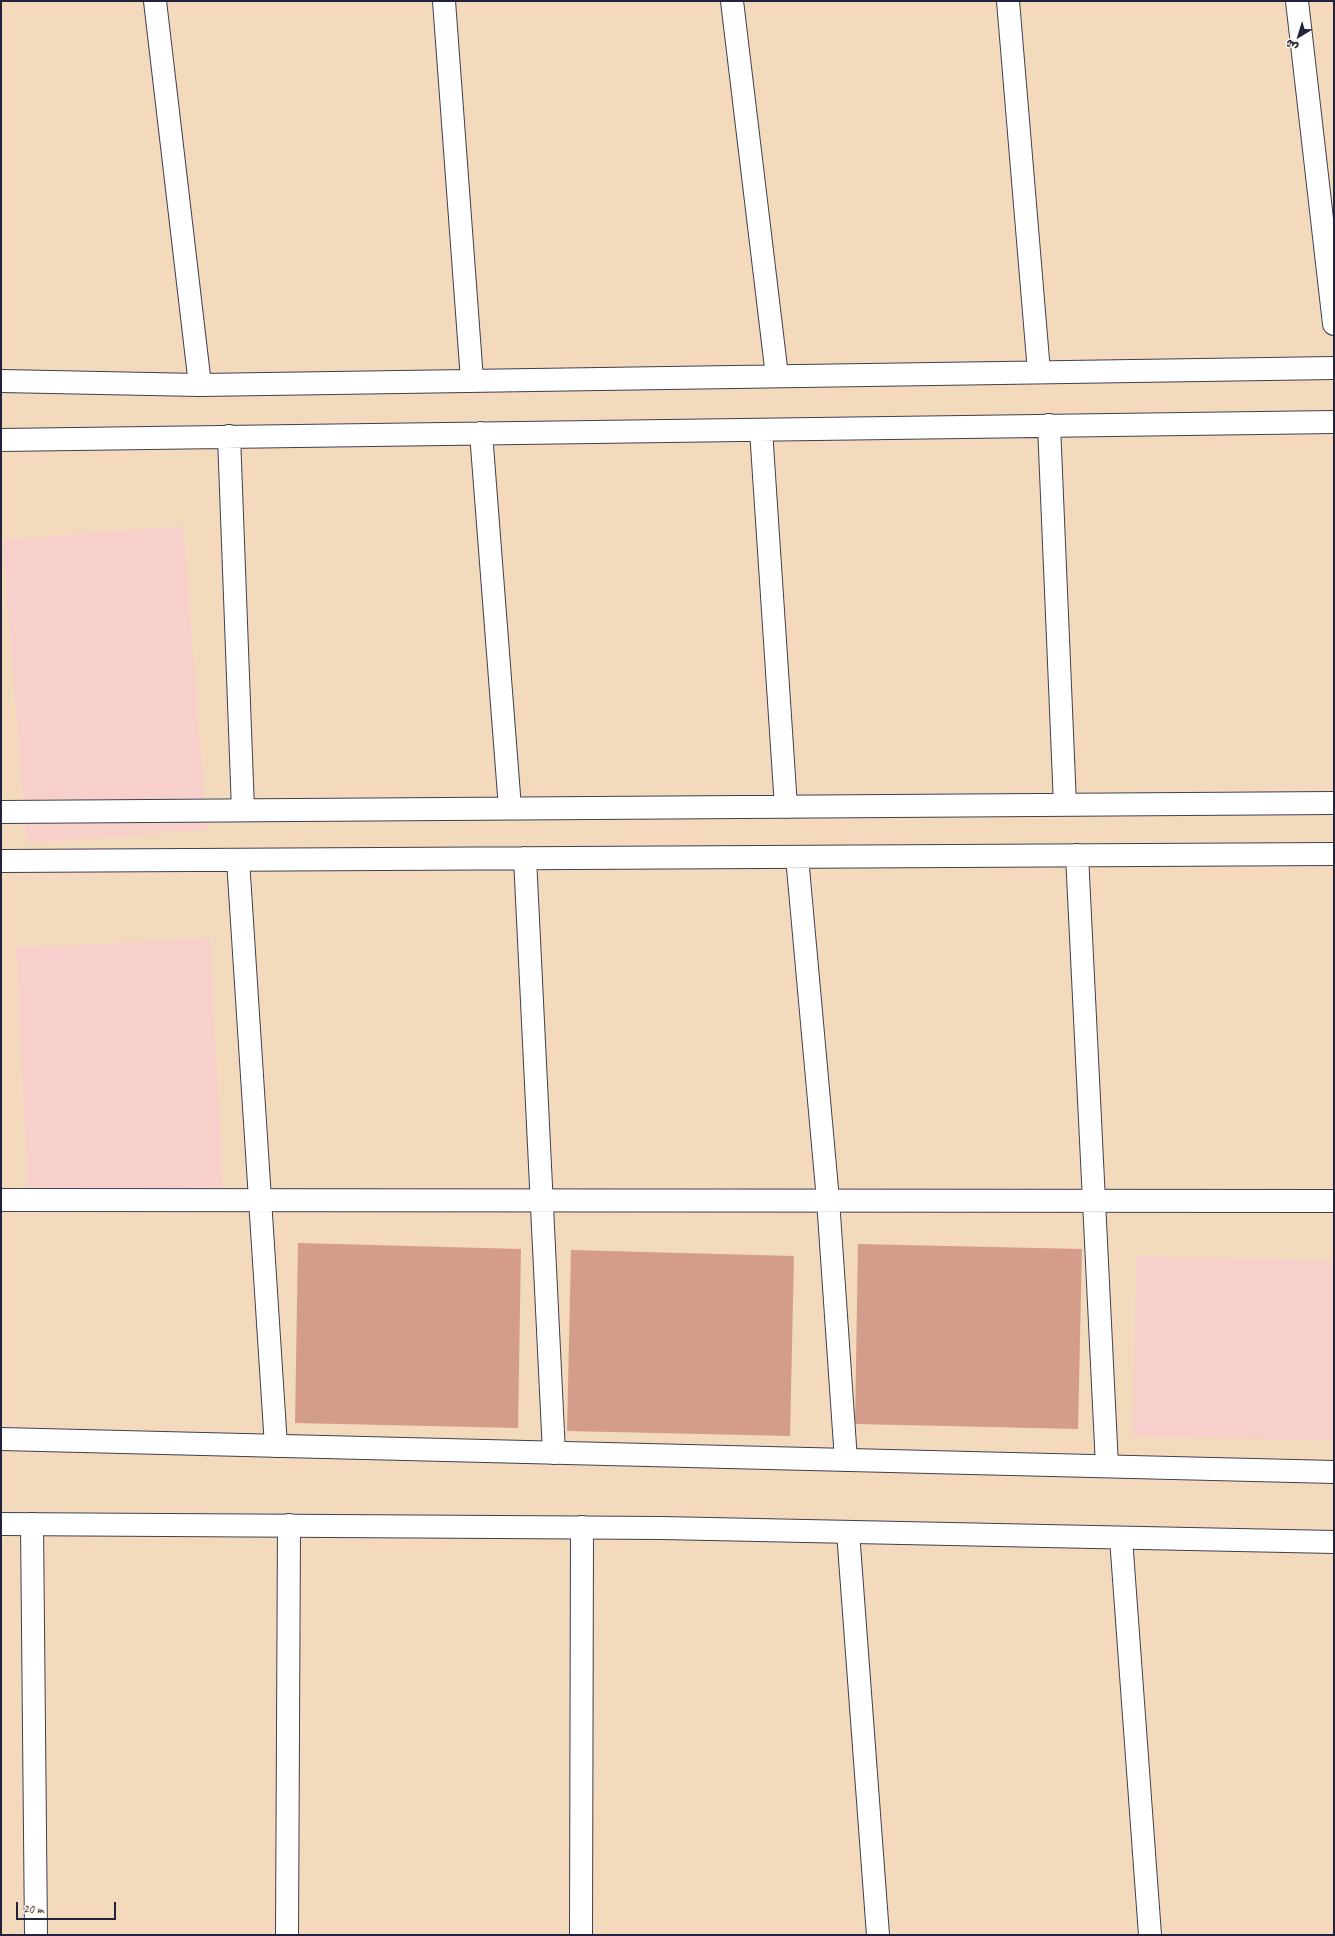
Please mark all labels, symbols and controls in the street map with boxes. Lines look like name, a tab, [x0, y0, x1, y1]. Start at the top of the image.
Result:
north arrow	[1279, 16, 1319, 56]
text: ش	[1283, 36, 1301, 55]
scale bar	[18, 1894, 118, 1920]
text: 20 m	[23, 1901, 43, 1917]

